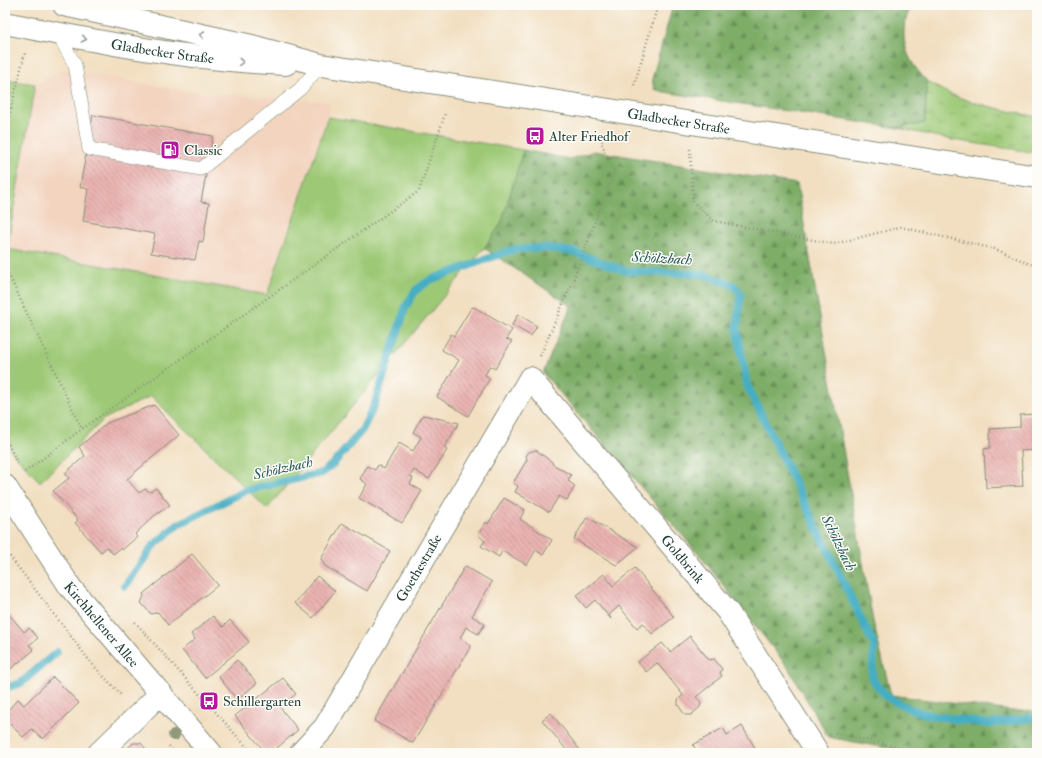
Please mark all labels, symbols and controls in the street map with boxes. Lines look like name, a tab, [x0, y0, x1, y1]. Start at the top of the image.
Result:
one-way arrow	[199, 31, 205, 39]
one-way arrow	[81, 34, 87, 43]
street label: Gladbecker Straße	[110, 36, 215, 67]
one-way arrow	[238, 57, 244, 66]
street label: Gladbecker Straße	[626, 105, 731, 138]
bus stop icon: Alter Friedhof	[524, 125, 546, 147]
place label: Alter Friedhof	[548, 128, 631, 145]
fuel station icon: Classic	[159, 139, 181, 161]
place label: Classic	[184, 142, 223, 159]
water label: Schölzbach	[630, 247, 693, 270]
water label: Schölzbach	[250, 452, 315, 485]
water label: Schölzbach	[816, 511, 860, 575]
street label: Goethestraße	[392, 531, 446, 605]
street label: Goldbrink	[657, 531, 708, 587]
street label: Kirchhellener Allee	[60, 578, 142, 671]
bus stop icon: Schillergarten	[198, 690, 220, 712]
place label: Schillergarten	[223, 693, 301, 710]

